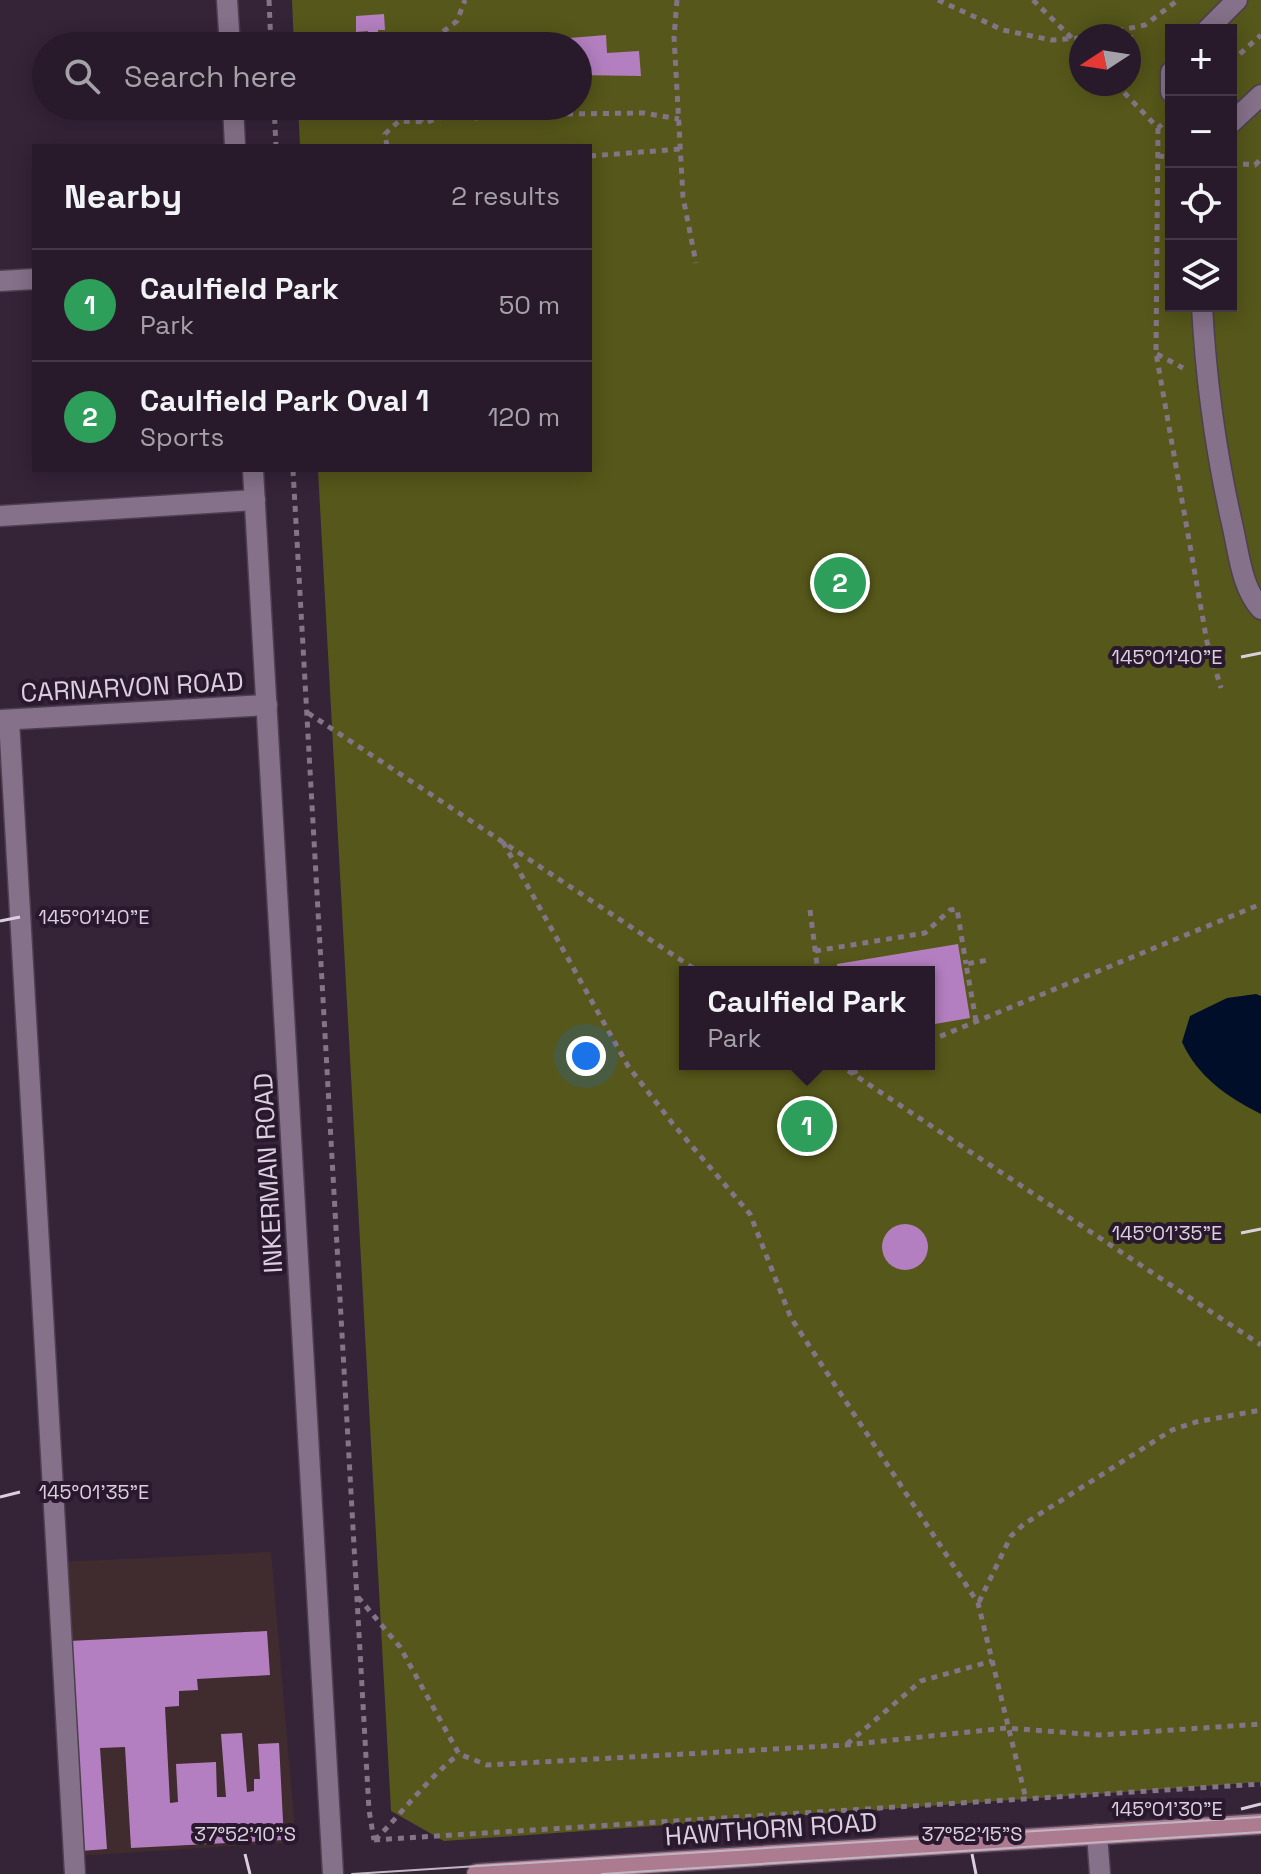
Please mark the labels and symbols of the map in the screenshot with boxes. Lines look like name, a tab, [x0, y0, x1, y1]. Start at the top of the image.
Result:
north arrow	[1069, 24, 1141, 96]
pin: 2	[814, 553, 866, 613]
text: 145°01'40"E	[1112, 644, 1222, 670]
street label: CARNARVON ROAD	[20, 664, 244, 710]
text: 145°01'40"E	[39, 904, 149, 930]
your location	[566, 1036, 606, 1076]
street label: INKERMAN ROAD	[246, 1072, 290, 1274]
pin: 1	[781, 1096, 833, 1156]
text: 145°01'35"E	[1112, 1220, 1222, 1246]
text: 145°01'35"E	[39, 1479, 149, 1505]
text: 145°01'30"E	[1111, 1796, 1223, 1822]
street label: HAWTHORN ROAD	[664, 1805, 878, 1853]
text: 37°52'10"S	[194, 1821, 296, 1847]
text: 37°52'15"S	[922, 1821, 1022, 1847]

